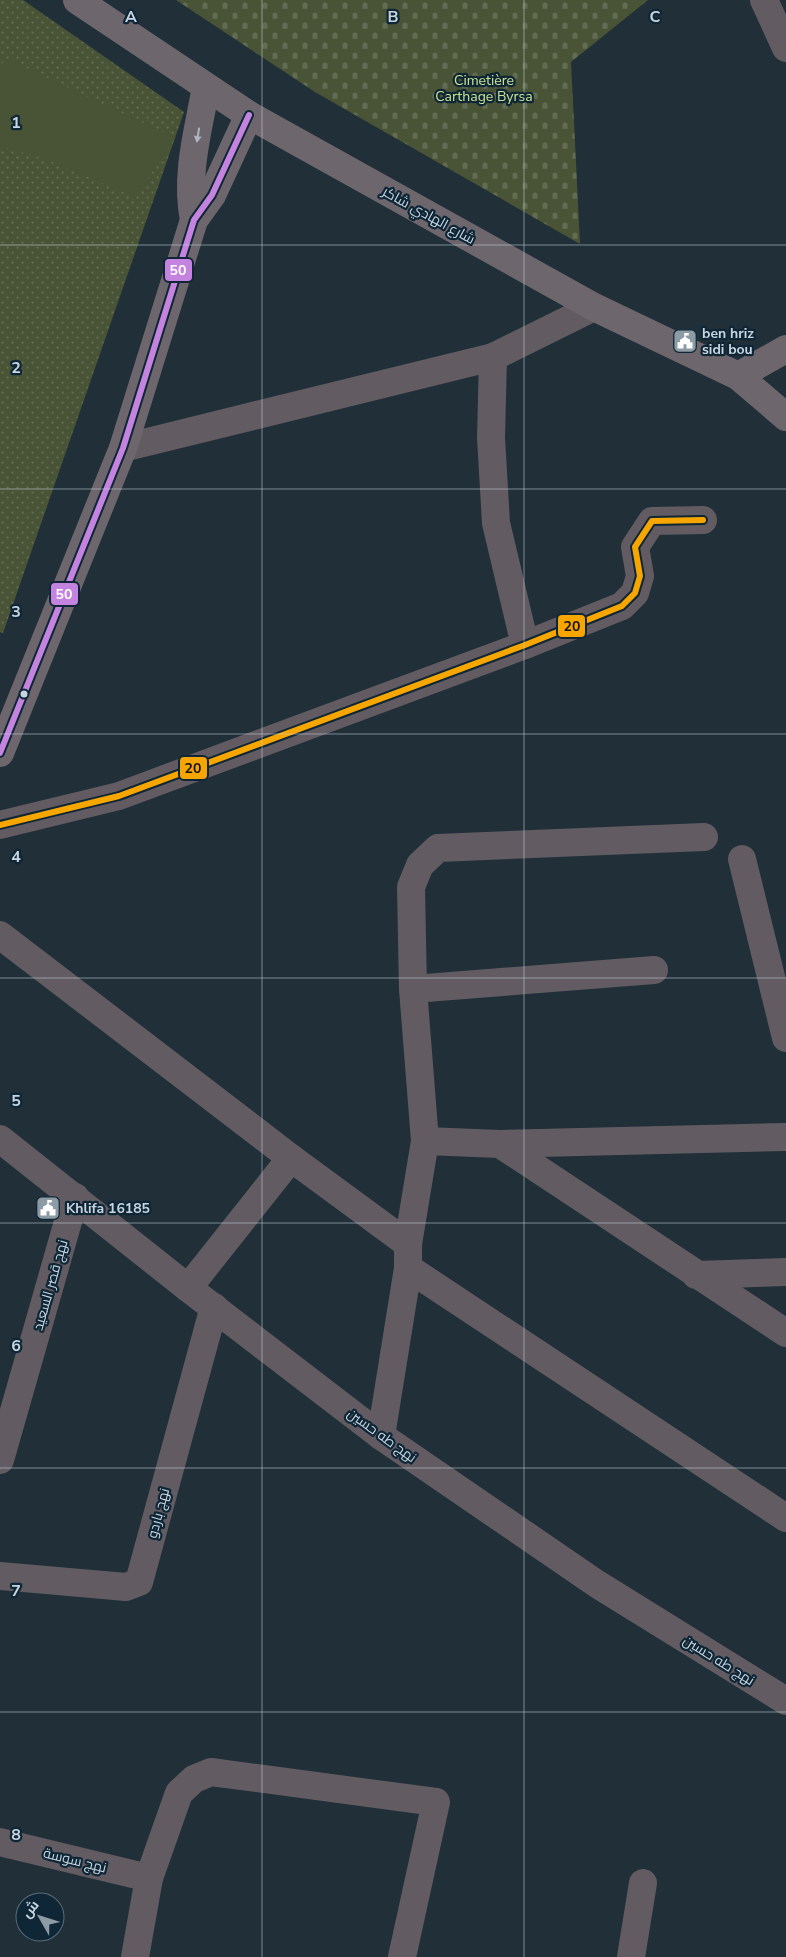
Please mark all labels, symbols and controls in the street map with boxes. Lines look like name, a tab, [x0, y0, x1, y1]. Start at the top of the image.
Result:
text: A	[125, 6, 137, 28]
text: B	[387, 6, 399, 28]
text: C	[650, 6, 661, 28]
park label: Cimetière Carthage Byrsa	[435, 71, 533, 106]
text: 1	[11, 112, 21, 134]
one-way arrow	[193, 127, 201, 143]
street label: شارع الهادي شاكر	[377, 182, 479, 251]
line badge: 50	[164, 258, 193, 282]
text: 50	[170, 261, 186, 280]
place label: ben hriz sidi bou	[702, 324, 754, 359]
public building icon: ben hriz sidi bou	[672, 328, 698, 354]
text: 2	[11, 357, 21, 379]
line badge: 50	[50, 582, 79, 606]
text: 50	[56, 585, 72, 604]
text: 3	[11, 601, 21, 623]
line badge: 20	[557, 614, 586, 638]
text: 20	[564, 617, 580, 636]
unlabelled marker	[19, 689, 29, 699]
line badge: 20	[179, 756, 208, 780]
text: 20	[185, 759, 201, 778]
text: 4	[11, 846, 21, 868]
text: 5	[11, 1090, 21, 1112]
public building icon: Khlifa 16185	[35, 1195, 61, 1221]
place label: Khlifa 16185	[66, 1199, 150, 1218]
street label: نهج قصر السعيد	[28, 1238, 72, 1333]
text: 6	[11, 1335, 21, 1357]
street label: نهج طه حسين	[343, 1404, 420, 1467]
street label: نهج باردو	[143, 1486, 174, 1540]
text: 7	[11, 1580, 21, 1602]
street label: نهج طه حسين	[679, 1631, 758, 1690]
text: 8	[11, 1824, 21, 1846]
street label: نهج سوسة	[41, 1843, 109, 1878]
north arrow	[15, 1892, 65, 1942]
text: ش	[17, 1896, 43, 1922]

